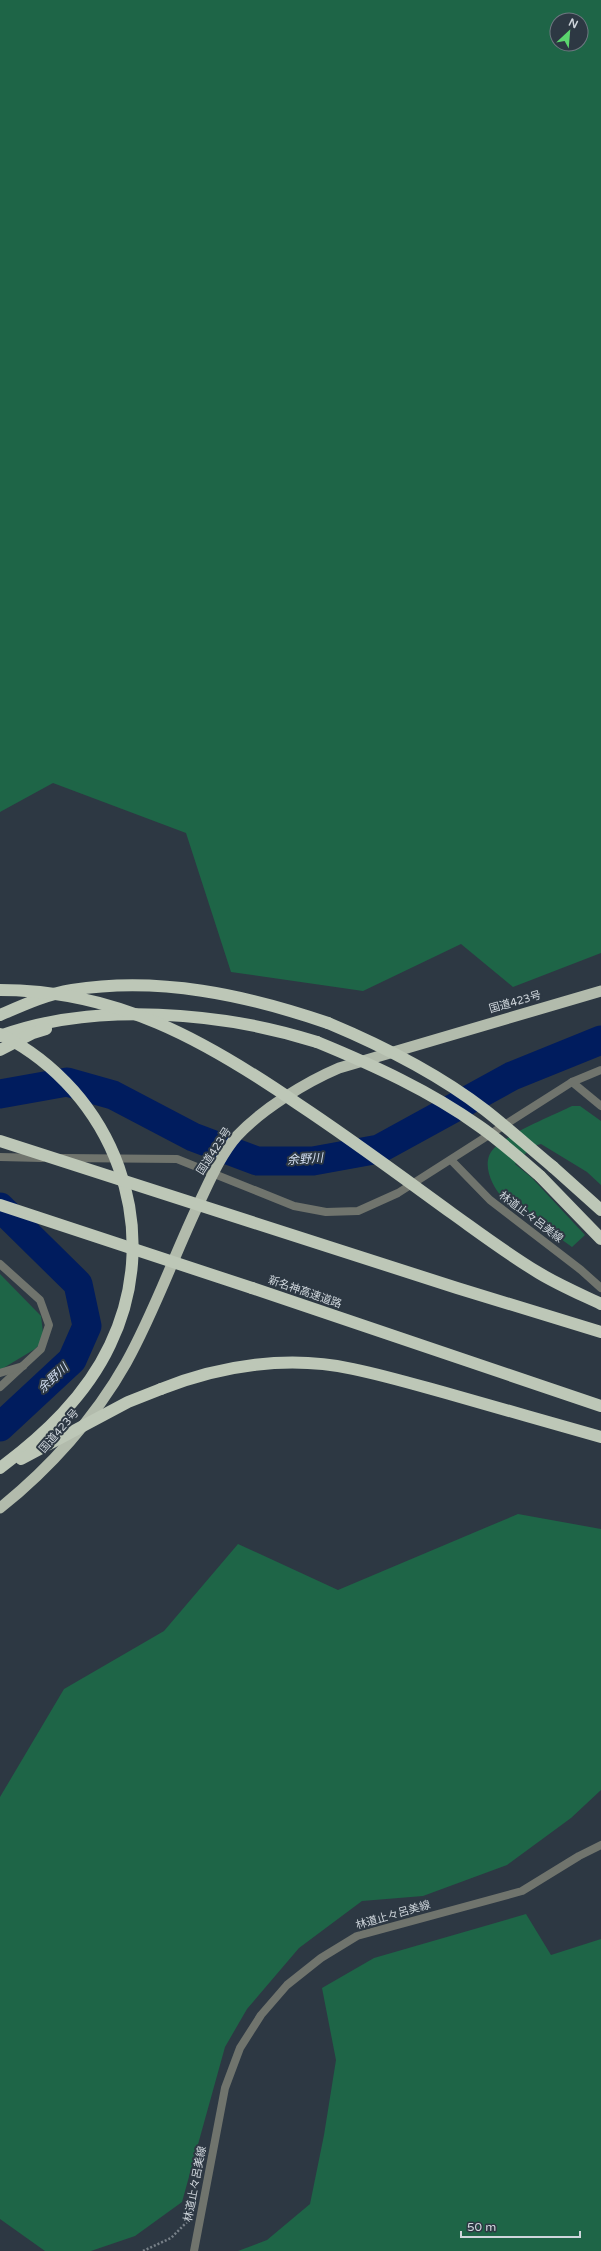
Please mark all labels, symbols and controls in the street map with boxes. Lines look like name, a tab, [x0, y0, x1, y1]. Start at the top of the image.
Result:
north arrow	[549, 12, 589, 52]
text: N	[566, 16, 580, 31]
street label: 国道423号	[487, 988, 543, 1016]
street label: 国道423号	[194, 1125, 234, 1177]
water label: 余野川	[287, 1151, 325, 1167]
street label: 林道止々呂美線	[496, 1189, 566, 1245]
street label: 新名神高速道路	[266, 1273, 344, 1311]
water label: 余野川	[35, 1359, 72, 1395]
street label: 国道423号	[36, 1406, 82, 1456]
street label: 林道止々呂美線	[354, 1898, 432, 1932]
street label: 林道止々呂美線	[181, 2145, 209, 2223]
scale bar	[461, 2213, 580, 2239]
text: 50 m	[467, 2220, 496, 2234]

